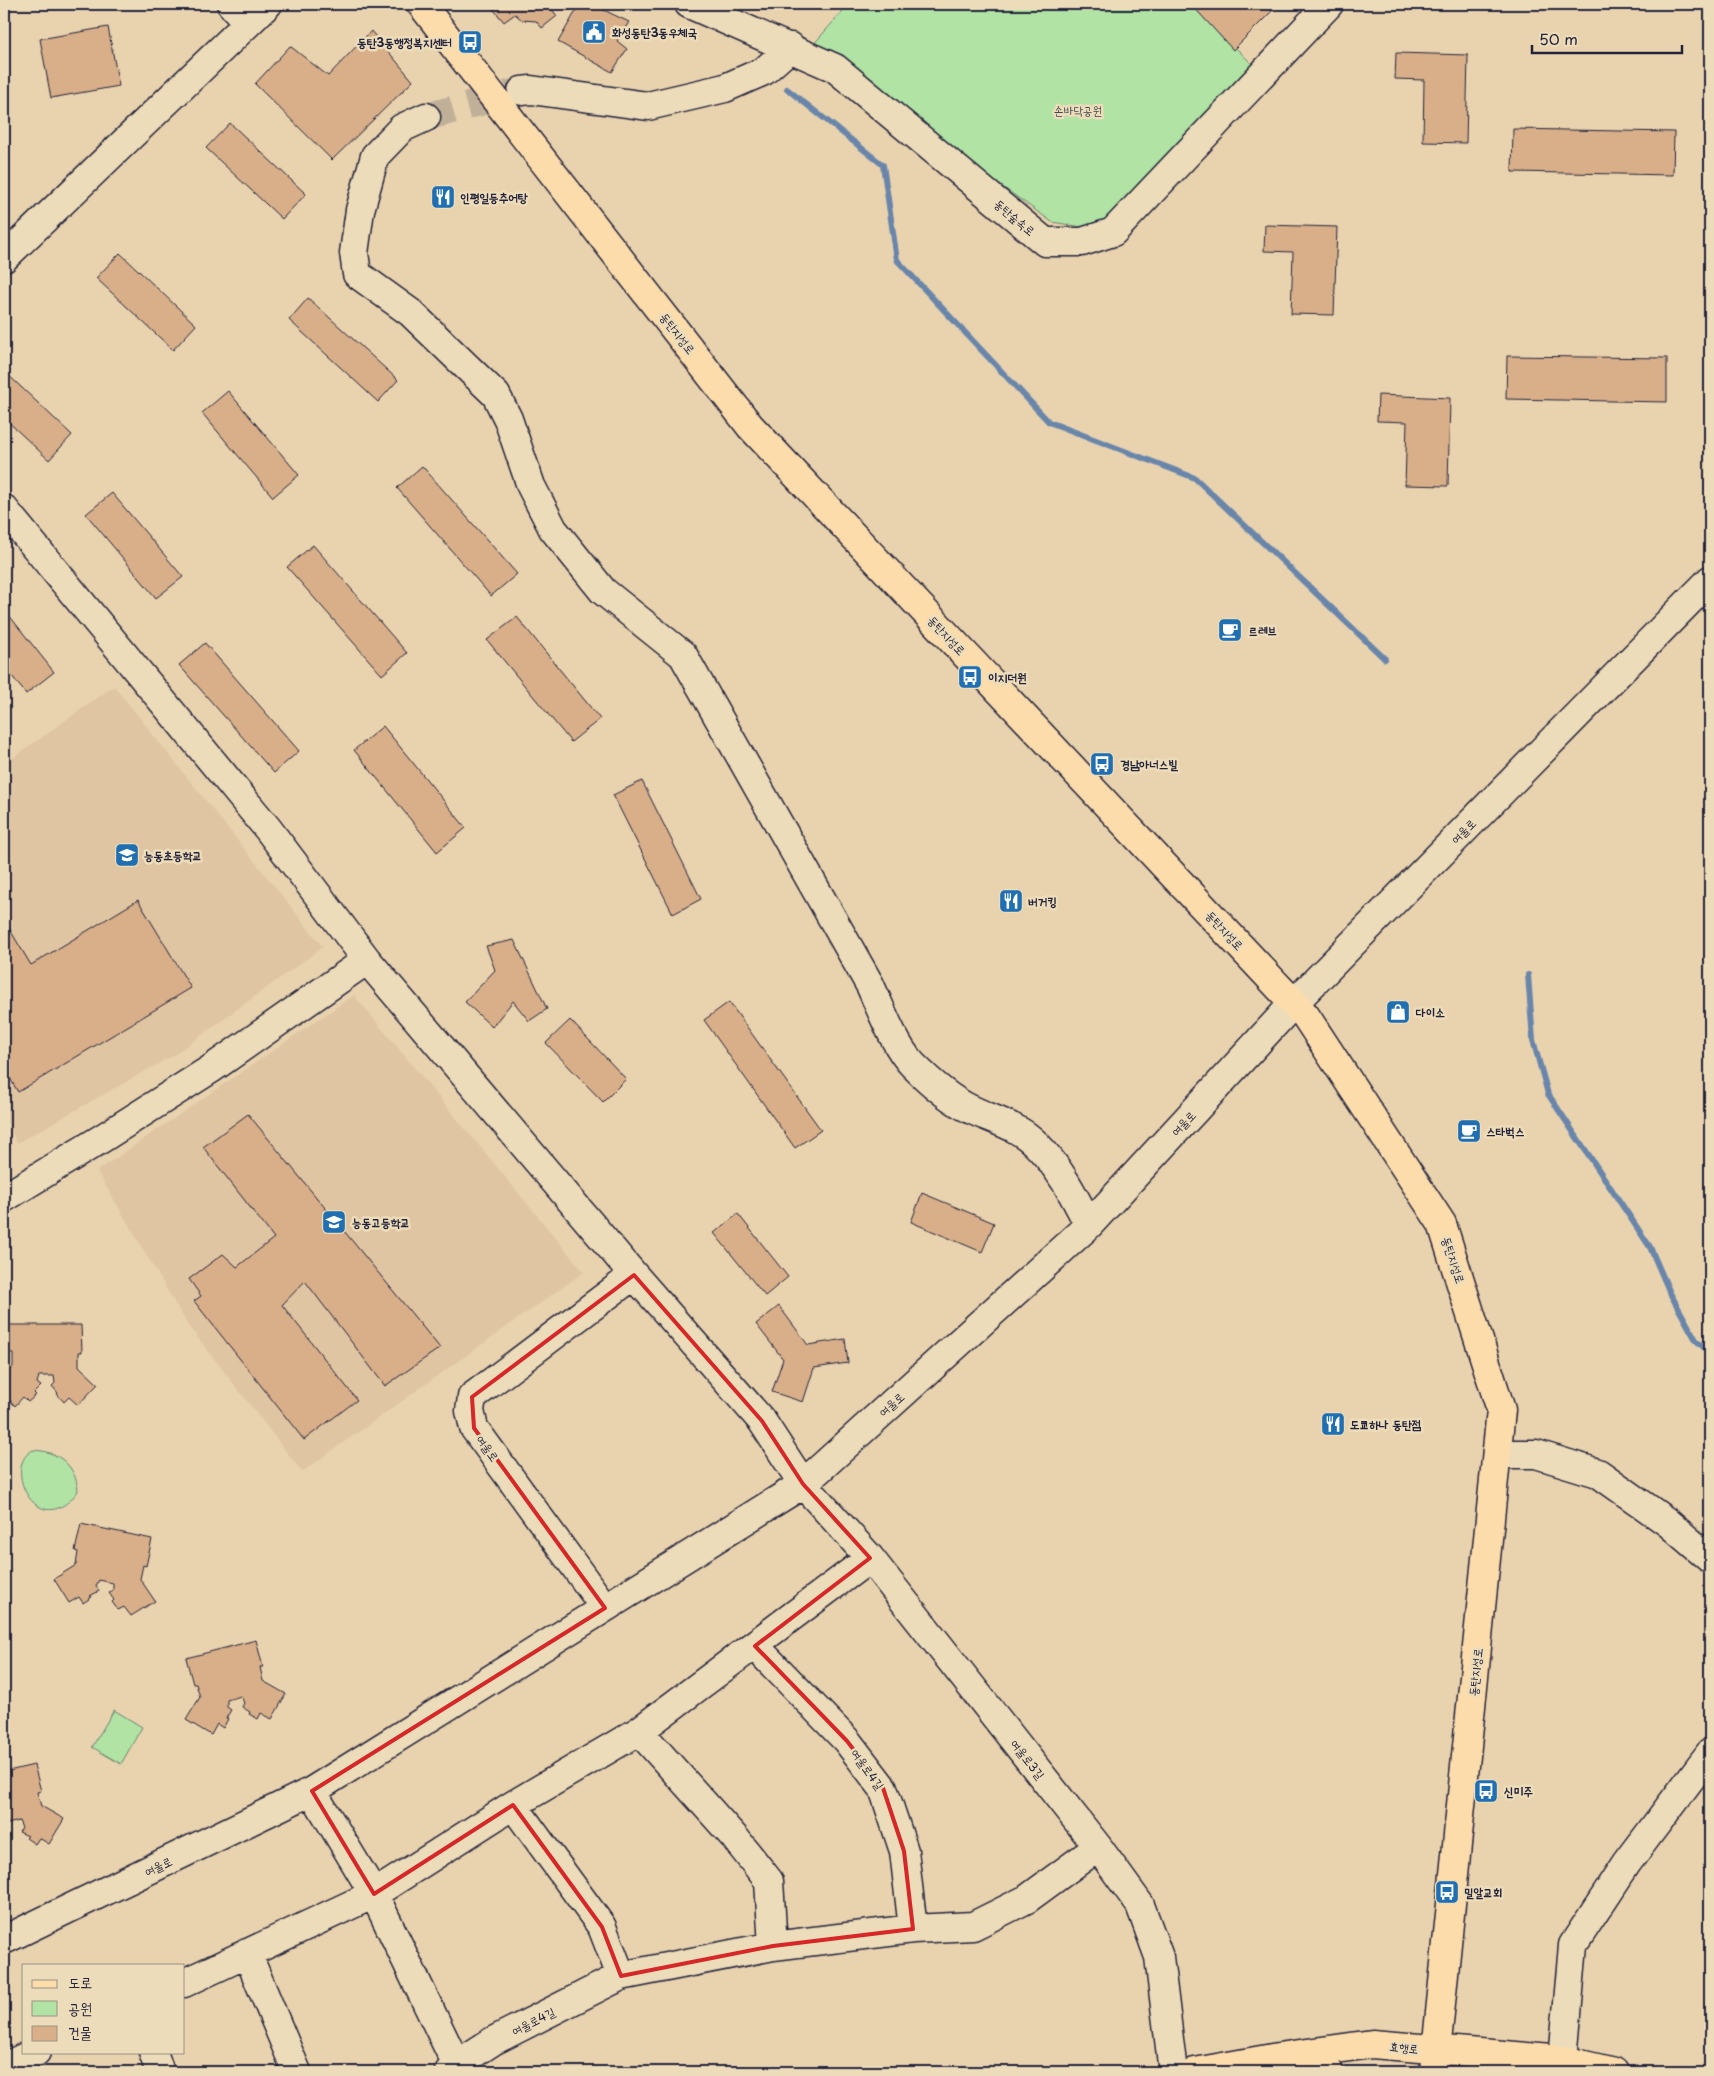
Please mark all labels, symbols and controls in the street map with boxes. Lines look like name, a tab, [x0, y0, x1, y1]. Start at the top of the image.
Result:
public building icon: 화성동탄3동우체국	[581, 19, 607, 45]
scale bar	[1532, 22, 1682, 54]
place label: 화성동탄3동우체국	[612, 23, 697, 41]
text: 50 m	[1539, 27, 1578, 50]
bus stop icon: 동탄3동행정복지센터	[457, 29, 483, 55]
place label: 동탄3동행정복지센터	[357, 33, 452, 51]
park label: 손바닥공원	[1054, 101, 1102, 119]
restaurant icon: 인평일등추어탕	[430, 184, 456, 210]
place label: 인평일등추어탕	[460, 188, 528, 206]
street label: 동탄숲속로	[991, 195, 1039, 239]
street label: 동탄지성로	[656, 308, 700, 358]
street label: 동탄지성로	[924, 611, 970, 659]
cafe icon: 르레브	[1217, 617, 1243, 643]
place label: 르레브	[1248, 621, 1277, 639]
bus stop icon: 이지더원	[957, 664, 983, 690]
place label: 이지더원	[988, 668, 1027, 686]
bus stop icon: 경남아너스빌	[1089, 751, 1115, 777]
place label: 경남아너스빌	[1120, 755, 1178, 773]
street label: 여울로	[1446, 814, 1480, 848]
school or university icon: 능동초등학교	[114, 842, 140, 868]
place label: 능동초등학교	[144, 846, 202, 864]
restaurant icon: 버거킹	[998, 888, 1024, 914]
place label: 버거킹	[1028, 892, 1057, 910]
street label: 동탄지성로	[1202, 906, 1248, 954]
shop icon: 다이소	[1385, 999, 1411, 1025]
place label: 다이소	[1415, 1003, 1445, 1021]
street label: 여울로	[1167, 1106, 1199, 1140]
cafe icon: 스타벅스	[1456, 1118, 1482, 1144]
place label: 스타벅스	[1486, 1122, 1525, 1140]
school or university icon: 능동고등학교	[321, 1209, 347, 1235]
place label: 능동고등학교	[352, 1213, 410, 1231]
street label: 동탄지성로	[1438, 1234, 1470, 1286]
street label: 여울로	[874, 1388, 908, 1420]
restaurant icon: 도쿄하나 동탄점	[1320, 1411, 1346, 1437]
place label: 도쿄하나 동탄점	[1350, 1415, 1422, 1433]
street label: 여울로	[472, 1431, 504, 1465]
street label: 동탄지성로	[1464, 1647, 1486, 1697]
street label: 여울로3길	[1007, 1735, 1050, 1783]
street label: 여울로4길	[847, 1745, 889, 1793]
bus stop icon: 신미주	[1473, 1778, 1499, 1804]
place label: 신미주	[1504, 1782, 1533, 1800]
street label: 여울로	[141, 1852, 175, 1880]
bus stop icon: 밀알교회	[1434, 1879, 1460, 1905]
place label: 밀알교회	[1464, 1883, 1503, 1901]
legend	[22, 1964, 185, 2054]
text: 도로	[68, 1970, 92, 1993]
text: 공원	[68, 1996, 92, 2019]
street label: 여울로4길	[508, 2002, 558, 2040]
text: 건물	[68, 2020, 92, 2043]
street label: 효행로	[1389, 2037, 1419, 2057]

